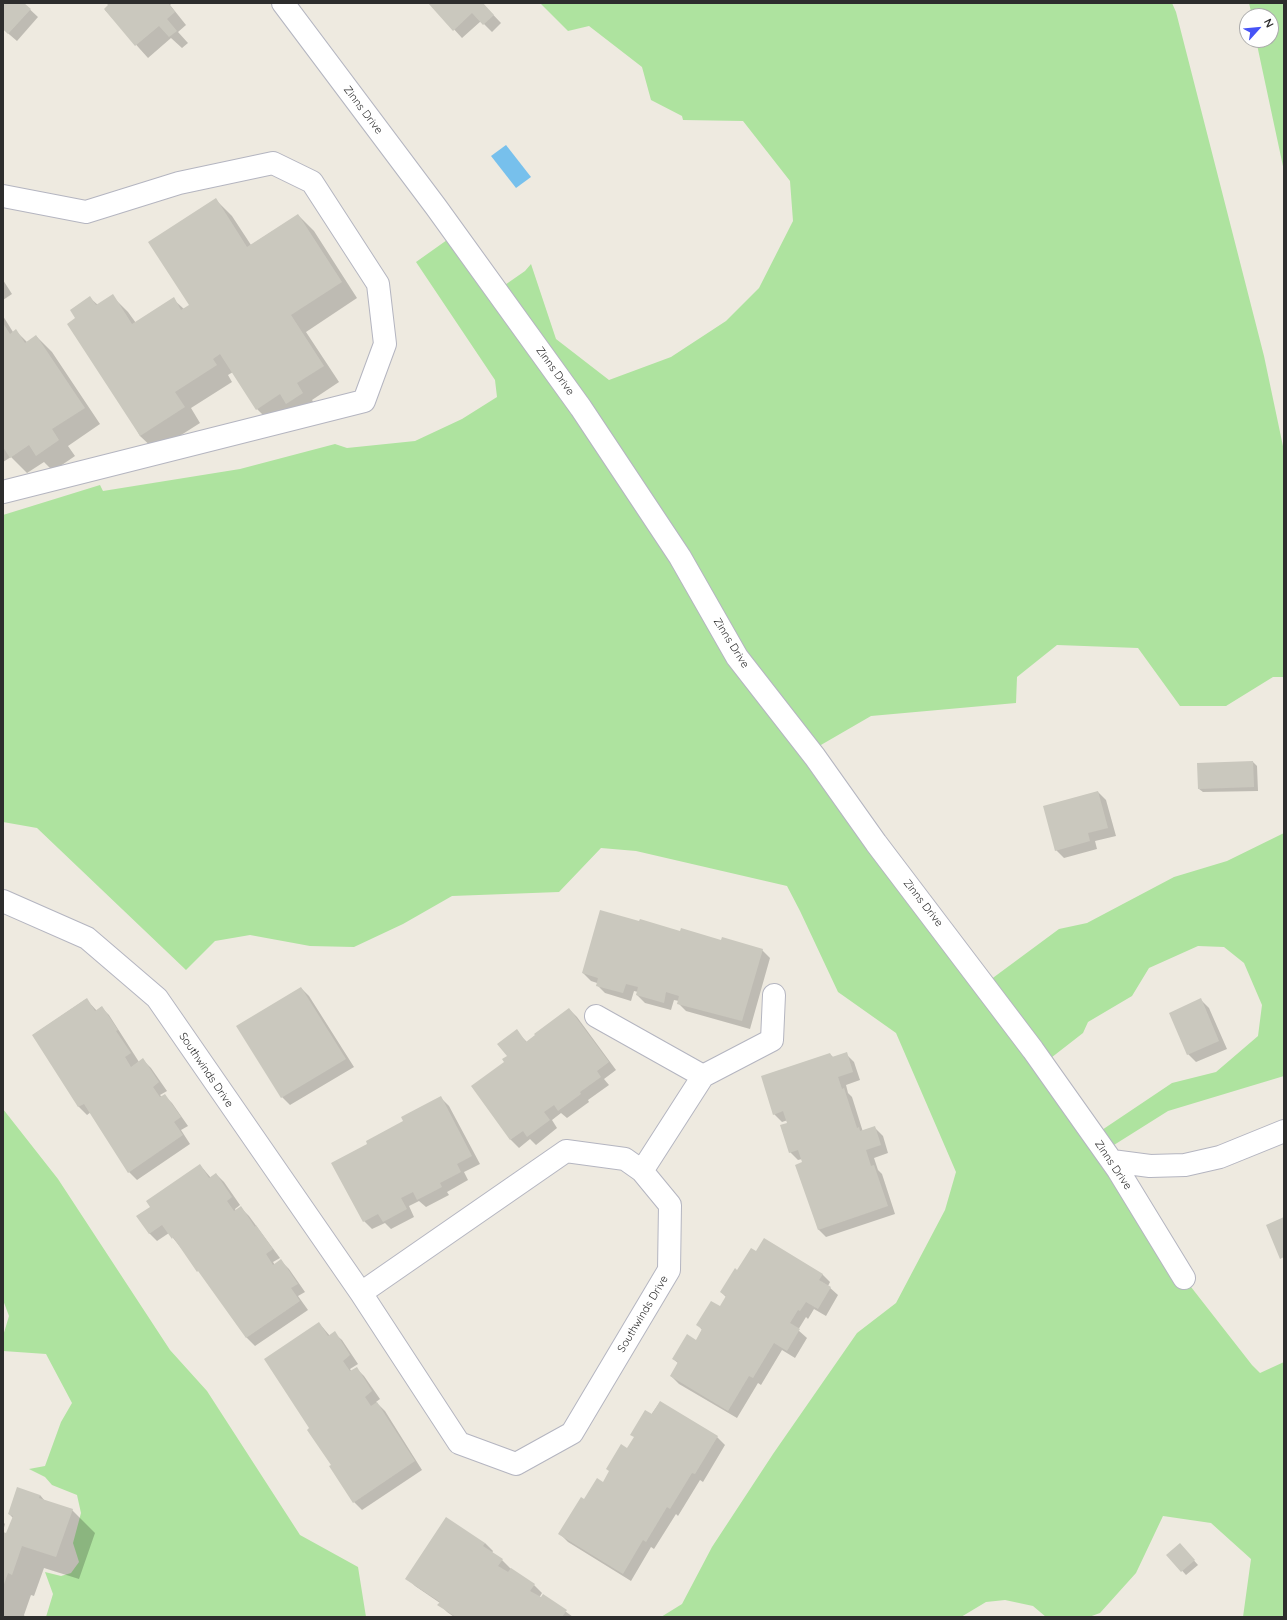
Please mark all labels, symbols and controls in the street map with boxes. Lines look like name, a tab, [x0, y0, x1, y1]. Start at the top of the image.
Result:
north arrow	[1239, 8, 1279, 48]
text: N	[1261, 16, 1277, 30]
street label: Zinns Drive	[341, 83, 385, 137]
street label: Zinns Drive	[533, 344, 577, 398]
street label: Zinns Drive	[710, 615, 752, 671]
street label: Zinns Drive	[900, 877, 946, 929]
street label: Southwinds Drive	[176, 1030, 236, 1110]
street label: Zinns Drive	[1092, 1138, 1134, 1192]
street label: Southwinds Drive	[615, 1273, 671, 1355]

